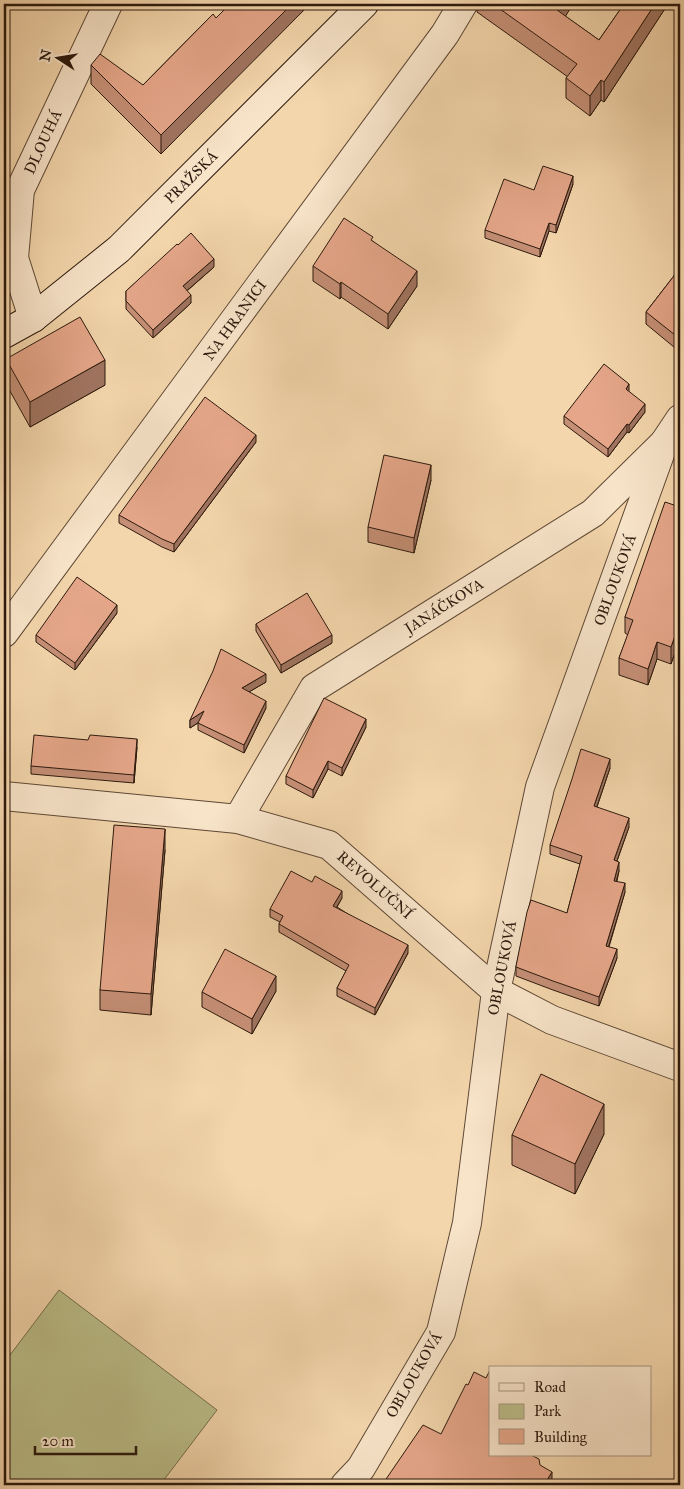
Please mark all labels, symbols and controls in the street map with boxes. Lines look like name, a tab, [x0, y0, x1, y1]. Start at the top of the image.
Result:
north arrow	[32, 32, 82, 82]
text: N	[36, 48, 55, 63]
street label: DLOUHÁ	[19, 107, 66, 177]
street label: PRAŽSKÁ	[160, 146, 221, 207]
street label: NA HRANICI	[200, 276, 270, 364]
street label: OBLOUKOVÁ	[589, 531, 640, 628]
street label: JANÁČKOVA	[399, 574, 487, 639]
street label: REVOLUČNÍ	[333, 846, 418, 923]
street label: OBLOUKOVÁ	[483, 919, 520, 1017]
street label: OBLOUKOVÁ	[381, 1328, 446, 1421]
legend	[489, 1366, 652, 1456]
text: Road	[534, 1378, 566, 1396]
text: Park	[534, 1402, 561, 1420]
scale bar	[35, 1424, 136, 1456]
text: Building	[534, 1428, 588, 1446]
text: 20 m	[42, 1432, 74, 1450]

